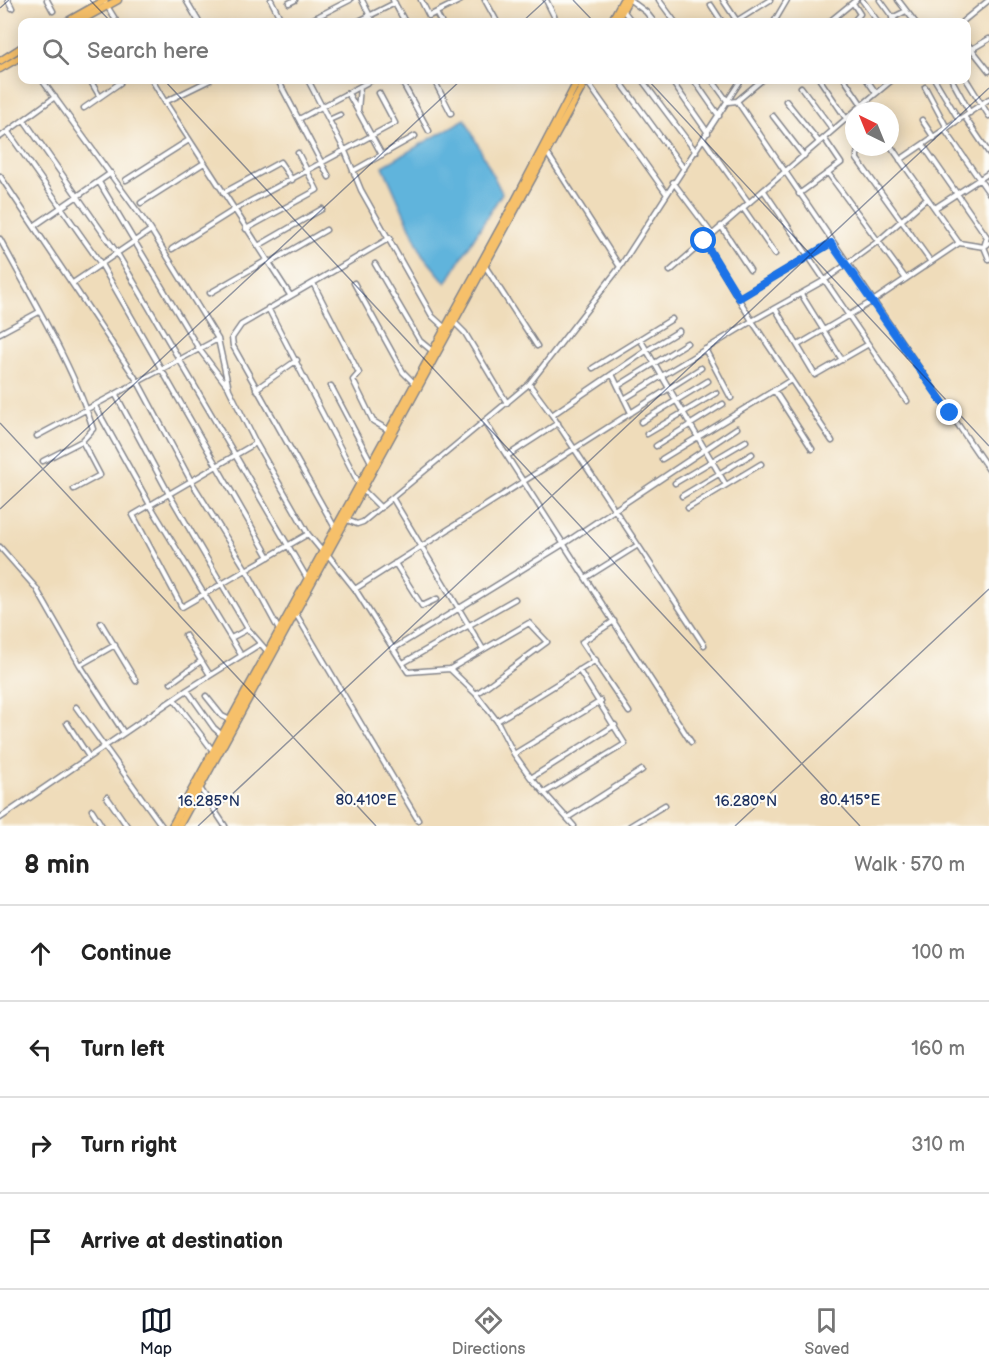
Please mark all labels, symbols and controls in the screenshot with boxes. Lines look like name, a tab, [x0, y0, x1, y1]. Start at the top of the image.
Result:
search box	[18, 18, 971, 84]
icon: search	[39, 35, 72, 68]
text: Search here	[87, 38, 209, 65]
north arrow	[845, 102, 899, 156]
route start	[690, 227, 716, 253]
route end	[936, 399, 962, 425]
text: 80.410°E	[335, 791, 397, 810]
text: 80.415°E	[820, 791, 880, 810]
text: 16.285°N	[178, 792, 240, 811]
text: 16.280°N	[715, 792, 777, 811]
text: 8 min	[24, 850, 90, 881]
text: Walk · 570 m	[854, 853, 965, 877]
icon: ahead	[24, 937, 57, 970]
text: Continue	[81, 940, 171, 967]
text: 100 m	[912, 941, 965, 965]
icon: left	[24, 1033, 57, 1066]
text: Turn left	[81, 1036, 165, 1063]
text: 160 m	[911, 1037, 965, 1061]
icon: right	[24, 1129, 57, 1162]
text: Turn right	[81, 1132, 177, 1159]
text: 310 m	[911, 1133, 965, 1157]
icon: arrive	[24, 1225, 57, 1258]
text: Arrive at destination	[81, 1228, 283, 1255]
tab: Map	[140, 1304, 173, 1359]
tab: Directions	[452, 1304, 525, 1359]
tab: Saved	[804, 1304, 849, 1359]

